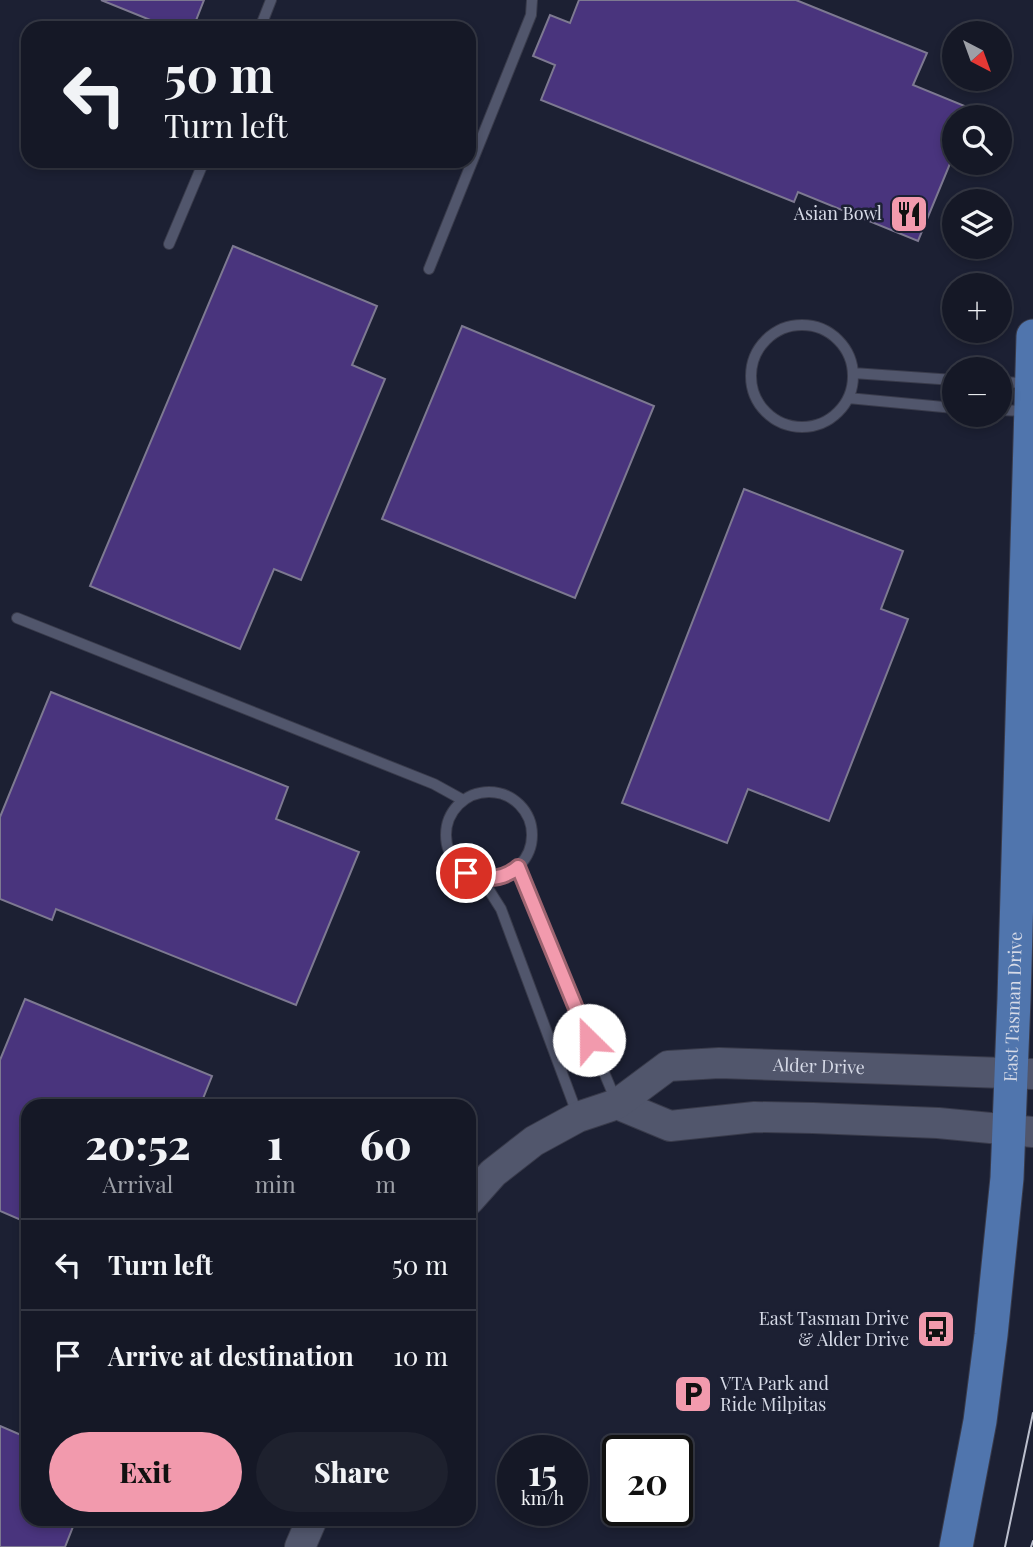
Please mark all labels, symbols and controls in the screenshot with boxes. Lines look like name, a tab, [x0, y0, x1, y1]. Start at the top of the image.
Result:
north arrow	[942, 21, 1012, 91]
map controls	[942, 21, 1012, 427]
text: 50 m	[164, 40, 274, 105]
icon: left	[49, 49, 140, 140]
text: Turn left	[164, 103, 288, 146]
button: search	[942, 105, 1012, 175]
button: layers	[942, 189, 1012, 259]
restaurant icon: Asian Bowl	[888, 193, 930, 235]
place label: Asian Bowl	[793, 201, 882, 225]
button: +	[942, 273, 1012, 343]
button: −	[942, 357, 1012, 427]
pin	[436, 843, 496, 903]
icon: arrive	[447, 854, 485, 892]
street label: East Tasman Drive	[998, 931, 1027, 1082]
position arrow	[552, 1003, 626, 1077]
street label: Alder Drive	[771, 1052, 865, 1079]
text: 20:52	[85, 1115, 191, 1171]
text: 1	[267, 1115, 283, 1171]
text: 60	[360, 1115, 412, 1171]
text: Arrival	[102, 1168, 173, 1199]
text: min	[255, 1168, 296, 1199]
text: m	[376, 1168, 396, 1199]
icon: left	[49, 1246, 87, 1284]
text: Turn left	[108, 1247, 213, 1282]
text: 50 m	[392, 1247, 448, 1282]
place label: East Tasman Drive & Alder Drive	[759, 1306, 909, 1351]
bus stop icon: East Tasman Drive & Alder Drive	[915, 1308, 957, 1350]
icon: arrive	[49, 1337, 87, 1375]
text: Arrive at destination	[108, 1338, 354, 1373]
text: 10 m	[393, 1338, 448, 1373]
place label: VTA Park and Ride Milpitas	[719, 1371, 829, 1416]
parking icon: VTA Park and Ride Milpitas	[672, 1373, 714, 1415]
button: Exit	[49, 1432, 242, 1512]
button: Share	[256, 1432, 448, 1512]
speed limit sign: 20	[602, 1435, 693, 1526]
text: 15	[528, 1448, 557, 1495]
text: km/h	[521, 1486, 564, 1510]

